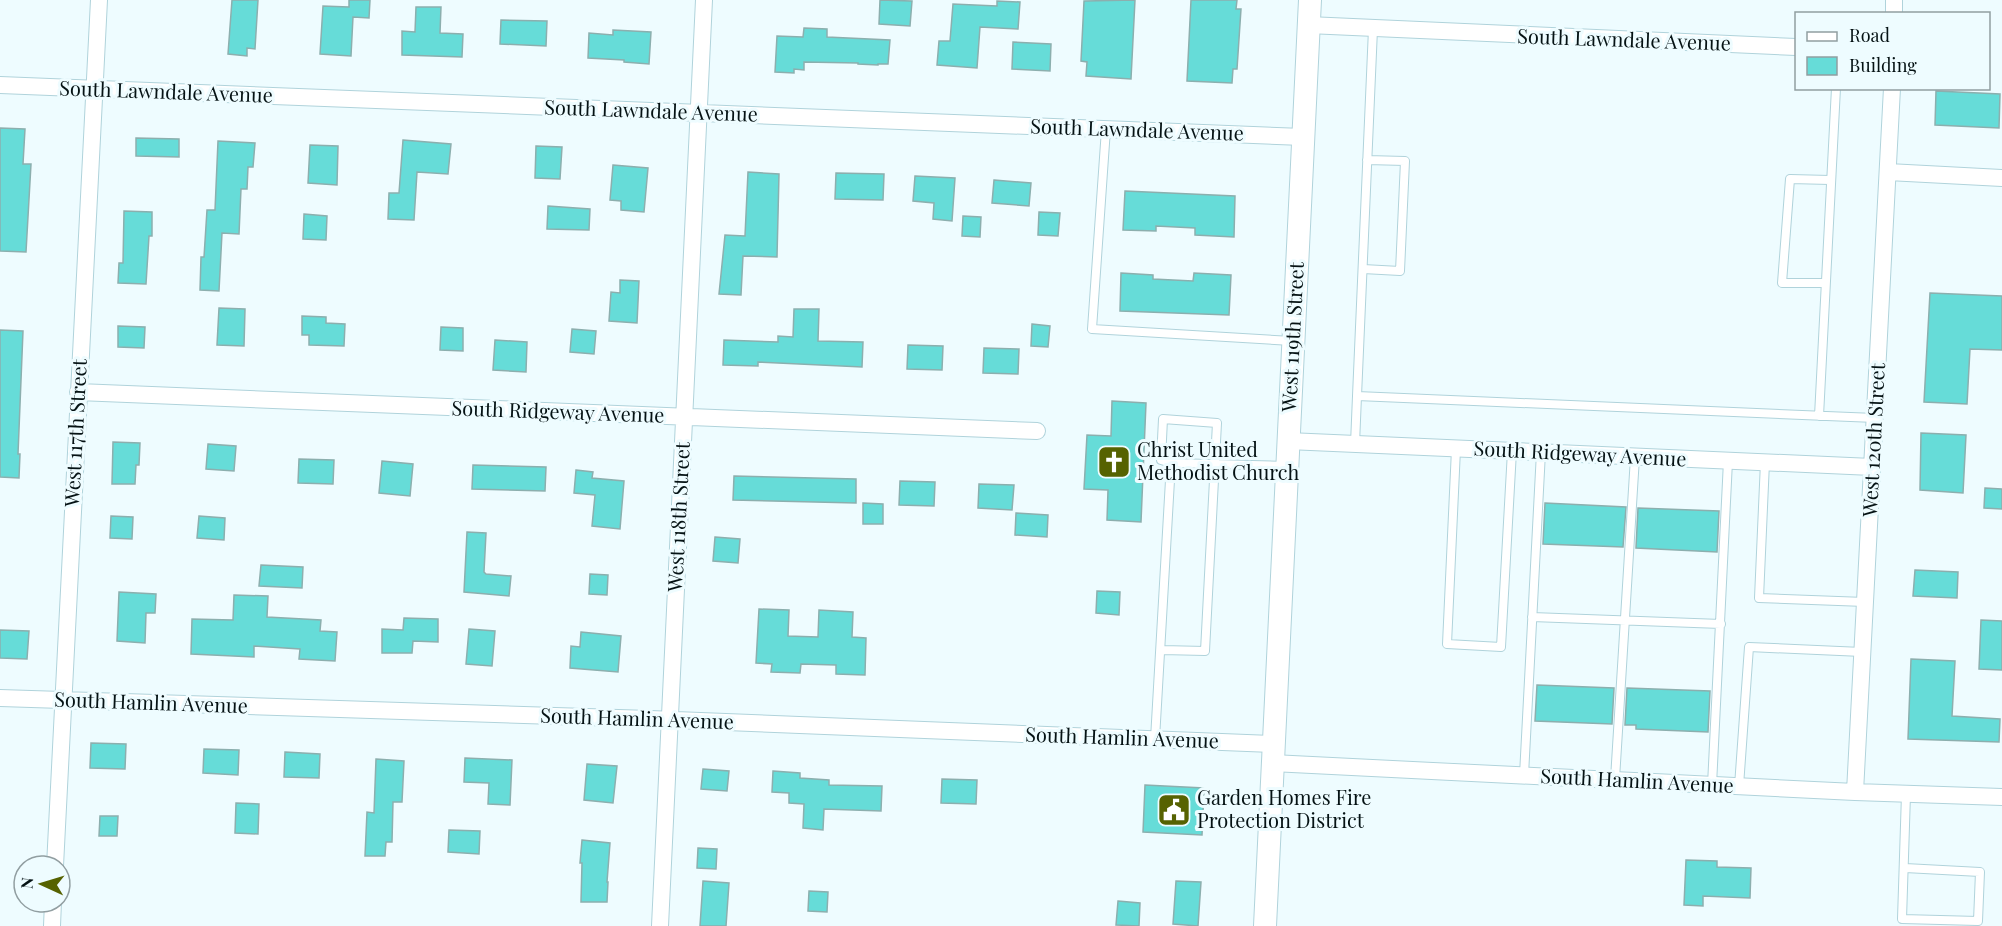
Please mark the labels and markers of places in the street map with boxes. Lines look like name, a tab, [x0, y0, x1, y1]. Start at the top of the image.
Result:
place label: Christ United Methodist Church	[1137, 435, 1299, 485]
church icon: Christ United Methodist Church	[1096, 444, 1132, 480]
place label: Garden Homes Fire Protection District	[1197, 783, 1371, 833]
public building icon: Garden Homes Fire Protection District	[1156, 792, 1192, 828]

